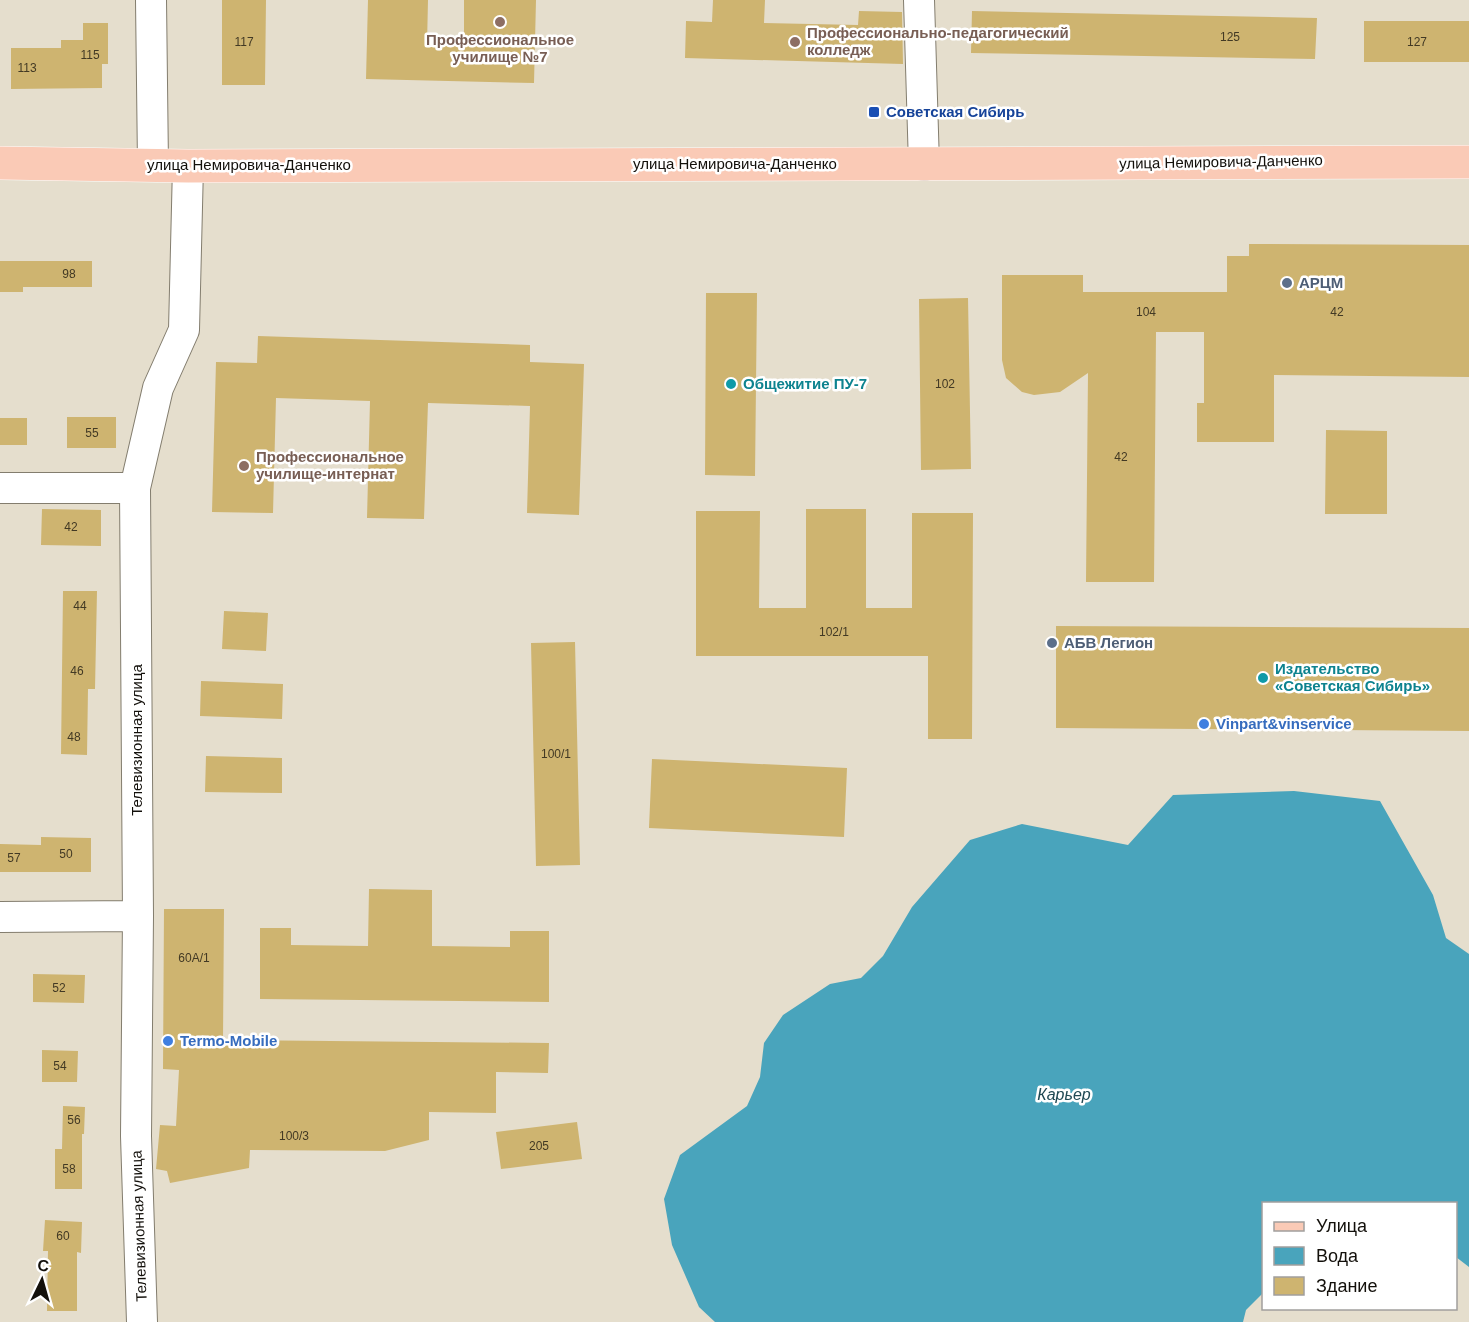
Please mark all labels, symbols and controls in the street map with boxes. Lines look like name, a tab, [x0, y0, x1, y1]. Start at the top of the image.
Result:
marker: Профессиональное училище №7	[493, 15, 507, 29]
place label: Профессионально-педагогический колледж	[807, 24, 1069, 58]
house number: 125	[1220, 30, 1240, 44]
place label: Профессиональное училище №7	[426, 31, 574, 65]
house number: 117	[234, 35, 254, 49]
marker: Профессионально-педагогический колледж	[788, 35, 802, 49]
house number: 127	[1407, 35, 1427, 49]
house number: 115	[80, 48, 100, 62]
house number: 113	[17, 61, 37, 75]
place label: Советская Сибирь	[886, 103, 1024, 120]
marker: Советская Сибирь	[867, 105, 881, 119]
street label: улица Немировича-Данченко	[1119, 151, 1323, 172]
street label: улица Немировича-Данченко	[633, 155, 837, 172]
street label: улица Немировича-Данченко	[147, 156, 351, 173]
house number: 98	[62, 267, 76, 281]
place label: АРЦМ	[1299, 274, 1343, 291]
marker: АРЦМ	[1280, 276, 1294, 290]
house number: 104	[1136, 305, 1156, 319]
house number: 42	[1330, 305, 1344, 319]
place label: Общежитие ПУ-7	[743, 375, 867, 392]
marker: Общежитие ПУ-7	[724, 377, 738, 391]
house number: 102	[935, 377, 955, 391]
house number: 55	[85, 426, 99, 440]
place label: Профессиональное училище-интернат	[256, 448, 404, 482]
house number: 42	[1114, 450, 1128, 464]
marker: Профессиональное училище-интернат	[237, 459, 251, 473]
house number: 42	[64, 520, 78, 534]
house number: 44	[73, 599, 87, 613]
house number: 102/1	[819, 625, 849, 639]
place label: АБВ Легион	[1064, 634, 1153, 651]
marker: АБВ Легион	[1045, 636, 1059, 650]
place label: Издательство «Советская Сибирь»	[1275, 660, 1430, 694]
house number: 46	[70, 664, 84, 678]
street label: Телевизионная улица	[128, 664, 145, 816]
marker: Издательство «Советская Сибирь»	[1256, 671, 1270, 685]
place label: Vinpart&vinservice	[1216, 715, 1352, 732]
marker: Vinpart&vinservice	[1197, 717, 1211, 731]
house number: 48	[67, 730, 81, 744]
house number: 100/1	[541, 747, 571, 761]
house number: 50	[59, 847, 73, 861]
house number: 57	[7, 851, 21, 865]
house number: 60А/1	[178, 951, 210, 965]
house number: 52	[52, 981, 66, 995]
place label: Termo-Mobile	[180, 1032, 277, 1049]
marker: Termo-Mobile	[161, 1034, 175, 1048]
house number: 54	[53, 1059, 67, 1073]
water label: Карьер	[1037, 1086, 1091, 1103]
house number: 56	[67, 1113, 81, 1127]
house number: 100/3	[279, 1129, 309, 1143]
house number: 205	[529, 1139, 549, 1153]
street label: Телевизионная улица	[127, 1149, 150, 1302]
house number: 58	[62, 1162, 76, 1176]
legend	[1262, 1202, 1457, 1310]
text: Улица	[1316, 1216, 1368, 1236]
house number: 60	[56, 1229, 70, 1243]
text: Вода	[1316, 1246, 1359, 1266]
north arrow	[12, 1250, 72, 1310]
text: С	[37, 1257, 50, 1275]
text: Здание	[1316, 1276, 1377, 1296]

